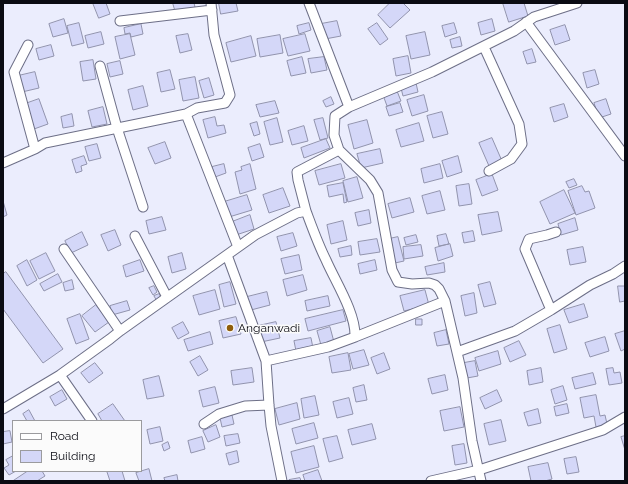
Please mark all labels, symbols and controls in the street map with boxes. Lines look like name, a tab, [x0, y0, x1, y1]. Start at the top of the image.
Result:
place label: Anganwadi	[238, 321, 300, 335]
marker: Anganwadi	[225, 323, 235, 333]
legend	[12, 420, 142, 472]
text: Road	[50, 429, 79, 443]
text: Building	[50, 449, 96, 463]

